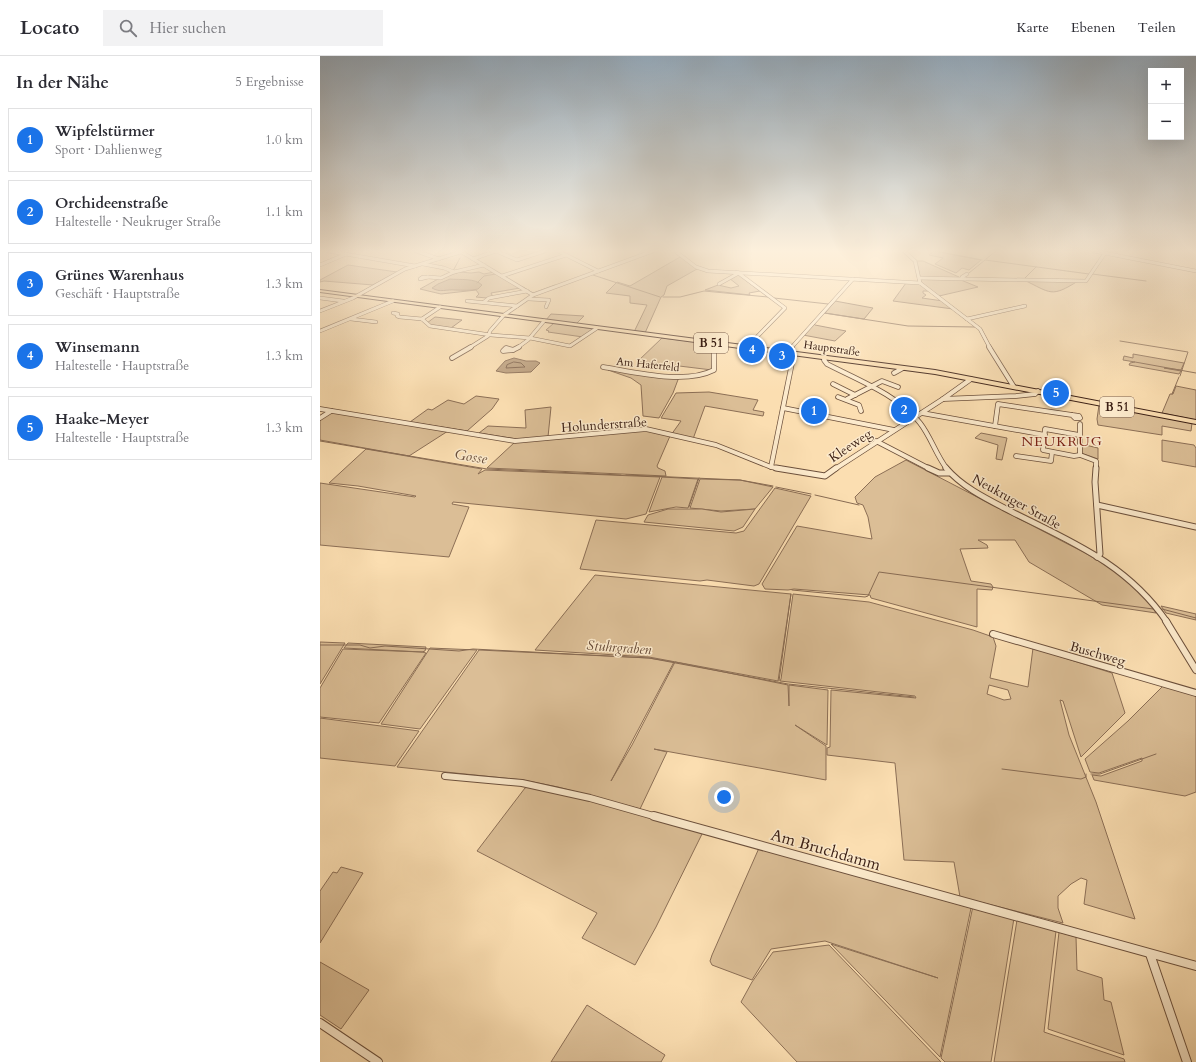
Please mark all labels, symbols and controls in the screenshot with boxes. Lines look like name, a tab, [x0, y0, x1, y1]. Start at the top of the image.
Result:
search box	[103, 10, 383, 46]
text: Locato	[20, 15, 79, 41]
icon: search	[117, 17, 139, 39]
text: Hier suchen	[149, 18, 226, 38]
text: Karte	[1016, 18, 1049, 37]
text: Ebenen	[1071, 18, 1116, 37]
text: Teilen	[1138, 18, 1176, 37]
map controls	[1148, 68, 1184, 140]
button: +	[1148, 68, 1184, 104]
text: In der Nähe	[16, 71, 109, 94]
text: 5 Ergebnisse	[235, 73, 304, 91]
button: −	[1148, 104, 1184, 140]
text: Wipfelstürmer	[55, 121, 155, 141]
text: 1	[27, 131, 33, 149]
text: 1.0 km	[265, 131, 303, 149]
text: Sport · Dahlienweg	[55, 141, 162, 159]
text: Orchideenstraße	[55, 193, 169, 213]
text: 2	[27, 203, 33, 221]
text: 1.1 km	[265, 203, 303, 221]
text: Haltestelle · Neukruger Straße	[55, 213, 221, 231]
text: Grünes Warenhaus	[55, 265, 184, 285]
text: 3	[27, 275, 33, 293]
text: 1.3 km	[265, 275, 303, 293]
text: Geschäft · Hauptstraße	[55, 285, 180, 303]
road number: B 51	[694, 333, 728, 353]
pin: 4	[739, 335, 765, 365]
text: Winsemann	[55, 337, 140, 357]
street label: Hauptstraße	[803, 337, 861, 360]
pin: 3	[769, 341, 795, 371]
text: 4	[27, 347, 33, 365]
text: 1.3 km	[265, 347, 303, 365]
street label: Am Haferfeld	[616, 354, 680, 375]
text: Haltestelle · Hauptstraße	[55, 357, 189, 375]
pin: 5	[1043, 378, 1069, 408]
pin: 2	[891, 395, 917, 425]
pin: 1	[801, 396, 827, 426]
road number: B 51	[1100, 397, 1134, 417]
text: Haake-Meyer	[55, 409, 149, 429]
street label: Holunderstraße	[561, 413, 648, 437]
text: 5	[27, 419, 33, 437]
text: 1.3 km	[265, 419, 303, 437]
street label: Kleeweg	[825, 424, 876, 467]
text: Haltestelle · Hauptstraße	[55, 429, 189, 447]
district label: NEUKRUG	[1021, 432, 1103, 451]
water label: Gosse	[453, 445, 489, 469]
street label: Neukruger Straße	[969, 470, 1064, 534]
water label: Stuhrgraben	[586, 636, 652, 659]
street label: Buschweg	[1068, 637, 1128, 671]
your location	[714, 787, 734, 807]
street label: Am Bruchdamm	[768, 824, 884, 876]

